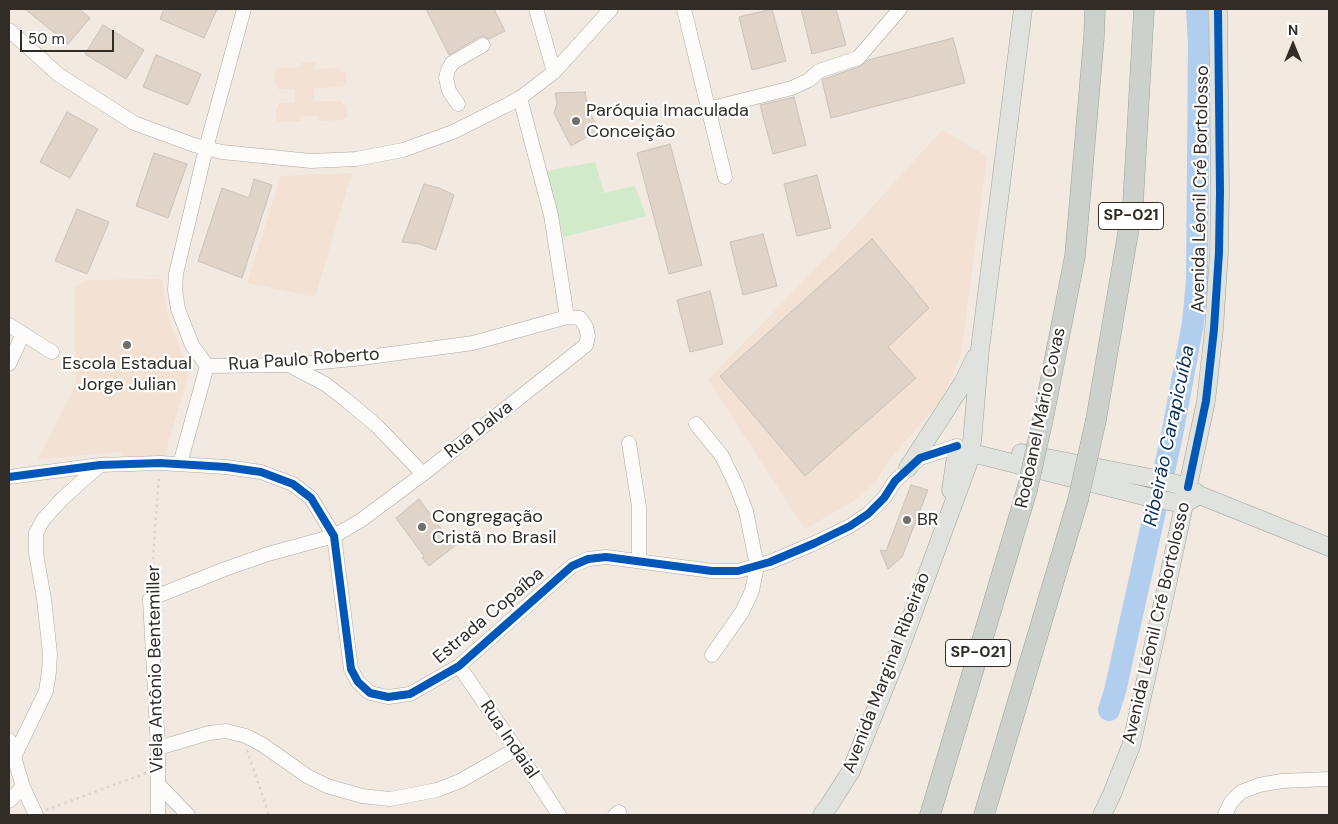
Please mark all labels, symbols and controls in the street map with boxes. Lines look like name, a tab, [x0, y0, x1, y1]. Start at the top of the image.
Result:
scale bar	[22, 20, 116, 52]
north arrow	[1268, 20, 1318, 70]
text: N	[1288, 21, 1298, 39]
text: 50 m	[28, 29, 65, 49]
street label: Avenida Léonil Cré Bortolosso	[1188, 65, 1214, 313]
place label: Paróquia Imaculada Conceição	[586, 100, 749, 142]
marker: Paróquia Imaculada Conceição	[570, 115, 582, 127]
road number: SP-021	[1098, 202, 1164, 230]
street label: Rodoanel Mário Covas	[1011, 326, 1071, 510]
marker: Escola Estadual Jorge Julian	[121, 339, 133, 351]
water label: Ribeirão Carapicuíba	[1140, 343, 1200, 529]
street label: Rua Paulo Roberto	[228, 344, 380, 376]
place label: Escola Estadual Jorge Julian	[62, 353, 192, 396]
street label: Rua Dalva	[441, 397, 517, 463]
street label: Avenida Léonil Cré Bortolosso	[1119, 500, 1195, 746]
place label: Congregação Cristã no Brasil	[432, 506, 557, 548]
place label: BR	[917, 509, 939, 531]
marker: BR	[901, 514, 913, 526]
marker: Congregação Cristã no Brasil	[416, 521, 428, 533]
street label: Estrada Copaíba	[429, 563, 549, 669]
street label: Viela Antônio Bentemiller	[143, 564, 169, 774]
street label: Avenida Marginal Ribeirão	[839, 570, 935, 776]
road number: SP-021	[946, 640, 1010, 666]
street label: Rua Indaial	[475, 697, 543, 783]

